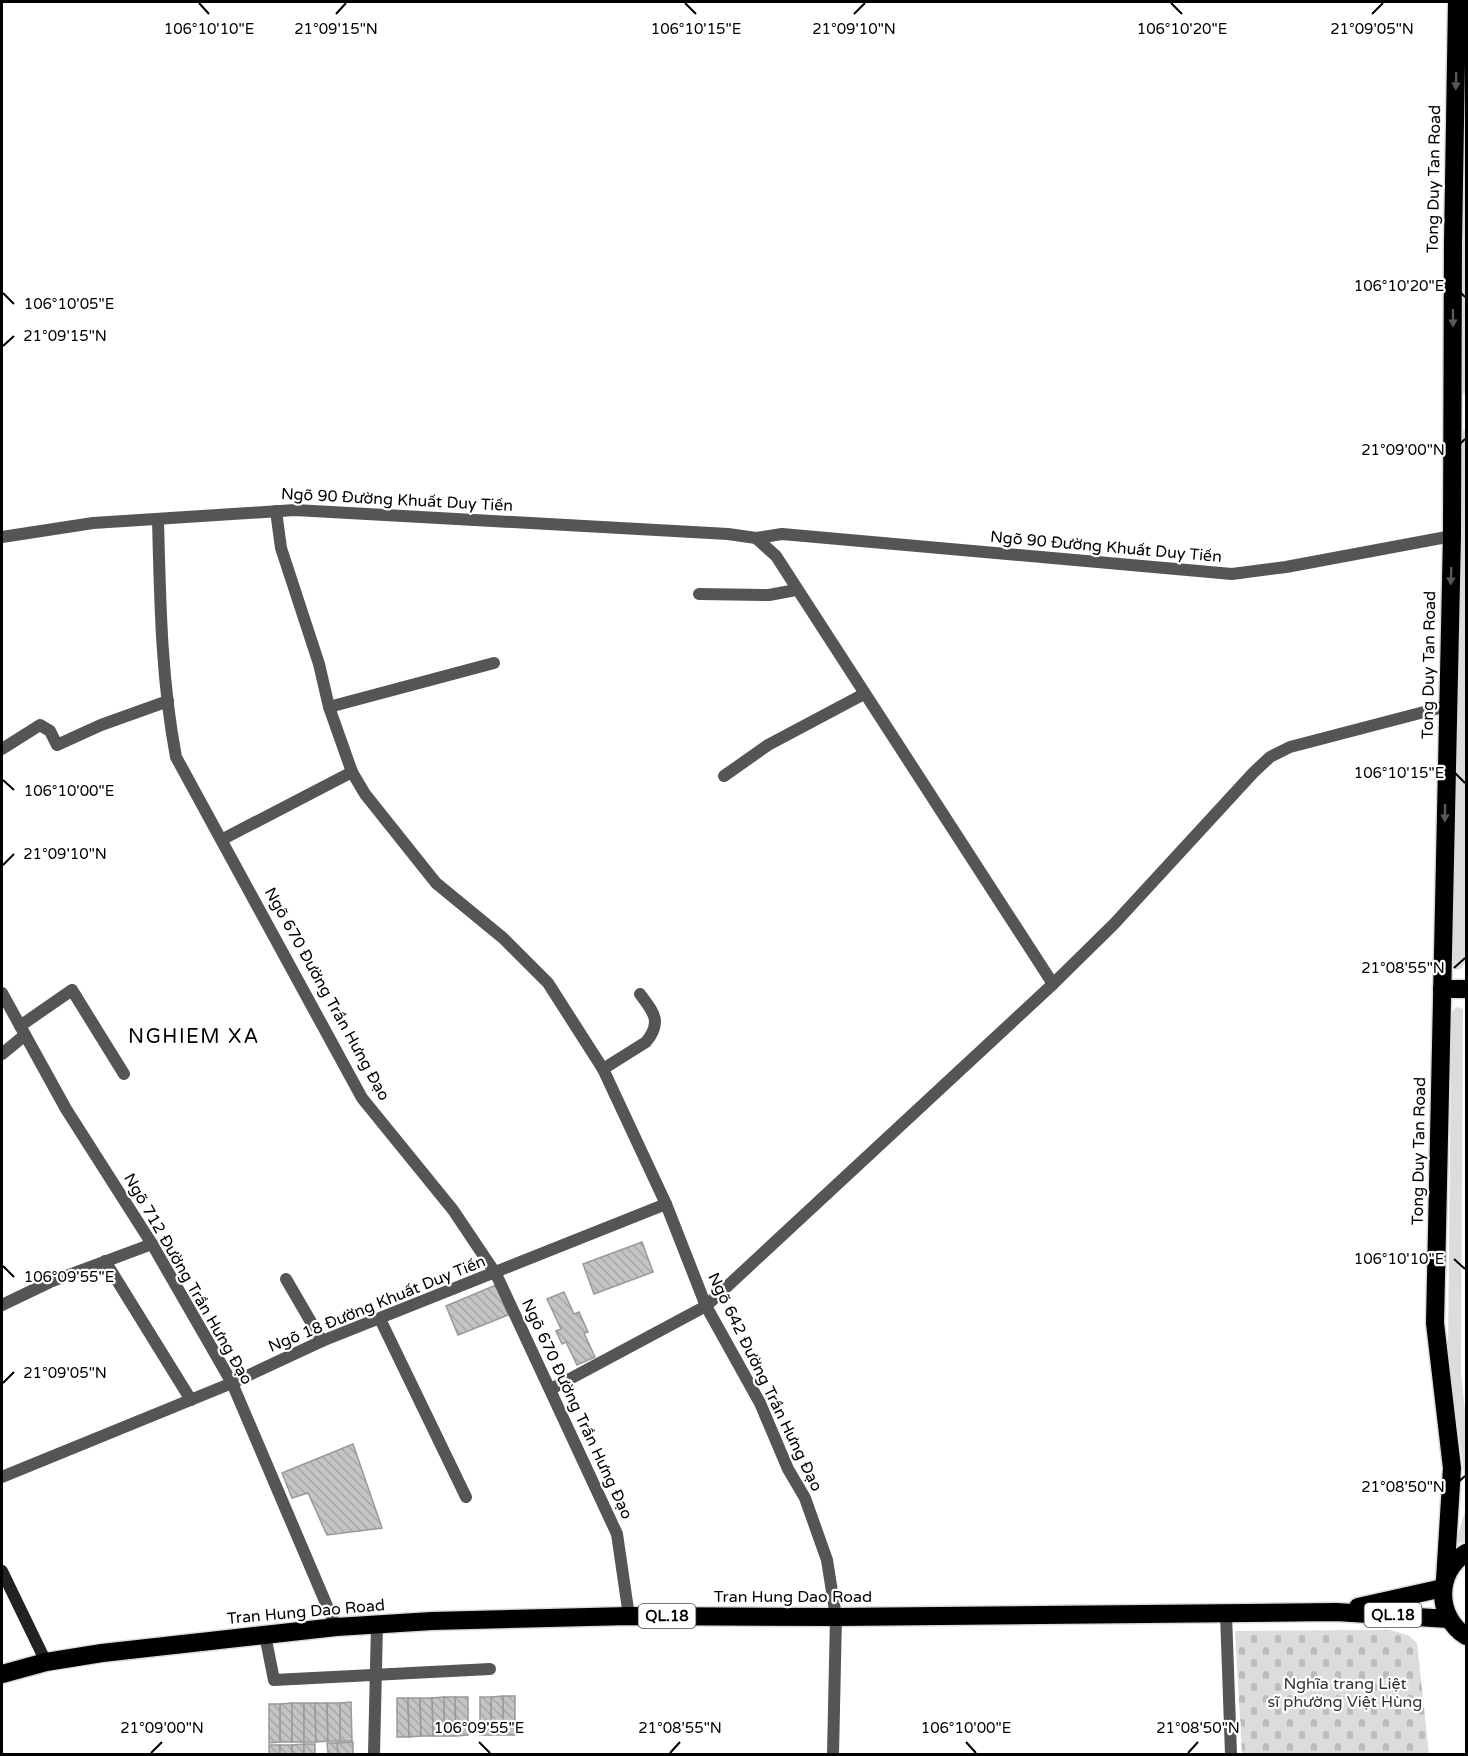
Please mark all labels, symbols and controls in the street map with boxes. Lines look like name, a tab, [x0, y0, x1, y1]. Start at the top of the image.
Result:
text: 106°10'10"E	[164, 20, 254, 38]
text: 21°09'15"N	[294, 20, 378, 38]
text: 106°10'15"E	[651, 20, 741, 38]
text: 21°09'10"N	[812, 20, 896, 38]
text: 106°10'20"E	[1137, 20, 1227, 38]
text: 21°09'05"N	[1330, 20, 1414, 38]
one-way arrow	[1451, 71, 1460, 90]
street label: Tong Duy Tan Road	[1423, 105, 1445, 253]
text: 106°10'20"E	[1354, 277, 1444, 295]
text: 106°10'05"E	[24, 295, 114, 313]
one-way arrow	[1448, 308, 1457, 327]
text: 21°09'15"N	[23, 327, 107, 345]
text: 21°09'00"N	[1361, 441, 1445, 459]
street label: Ngõ 90 Đường Khuất Duy Tiến	[280, 484, 514, 516]
street label: Ngõ 90 Đường Khuất Duy Tiến	[989, 527, 1223, 567]
one-way arrow	[1446, 566, 1455, 585]
street label: Tong Duy Tan Road	[1418, 591, 1440, 739]
text: 106°10'15"E	[1354, 764, 1444, 782]
text: 106°10'00"E	[24, 782, 114, 800]
one-way arrow	[1440, 803, 1450, 822]
text: 21°09'10"N	[23, 845, 107, 863]
street label: Ngõ 670 Đường Trần Hưng Đạo	[260, 884, 394, 1104]
text: 21°08'55"N	[1361, 959, 1445, 977]
district label: NGHIEM XA	[128, 1025, 260, 1049]
street label: Tong Duy Tan Road	[1408, 1077, 1430, 1225]
street label: Ngõ 712 Đường Trần Hưng Đạo	[119, 1170, 257, 1388]
text: 106°10'10"E	[1354, 1250, 1444, 1268]
street label: Ngõ 18 Đường Khuất Duy Tiến	[265, 1251, 489, 1357]
text: 106°09'55"E	[24, 1268, 114, 1286]
street label: Ngõ 642 Đường Trần Hưng Đạo	[703, 1269, 827, 1495]
street label: Ngõ 670 Đường Trần Hưng Đạo	[517, 1296, 637, 1522]
text: 21°09'05"N	[23, 1364, 107, 1382]
text: 21°08'50"N	[1361, 1478, 1445, 1496]
street label: Tran Hung Dao Road	[714, 1587, 872, 1607]
street label: Tran Hung Dao Road	[226, 1595, 386, 1629]
road number: QL.18	[1364, 1603, 1422, 1627]
road number: QL.18	[638, 1604, 696, 1628]
park label: Nghĩa trang Liệt sĩ phường Việt Hùng	[1268, 1674, 1422, 1712]
text: 21°09'00"N	[120, 1719, 204, 1737]
text: 106°09'55"E	[434, 1719, 524, 1737]
text: 21°08'55"N	[638, 1719, 722, 1737]
text: 106°10'00"E	[921, 1719, 1011, 1737]
text: 21°08'50"N	[1156, 1719, 1240, 1737]

